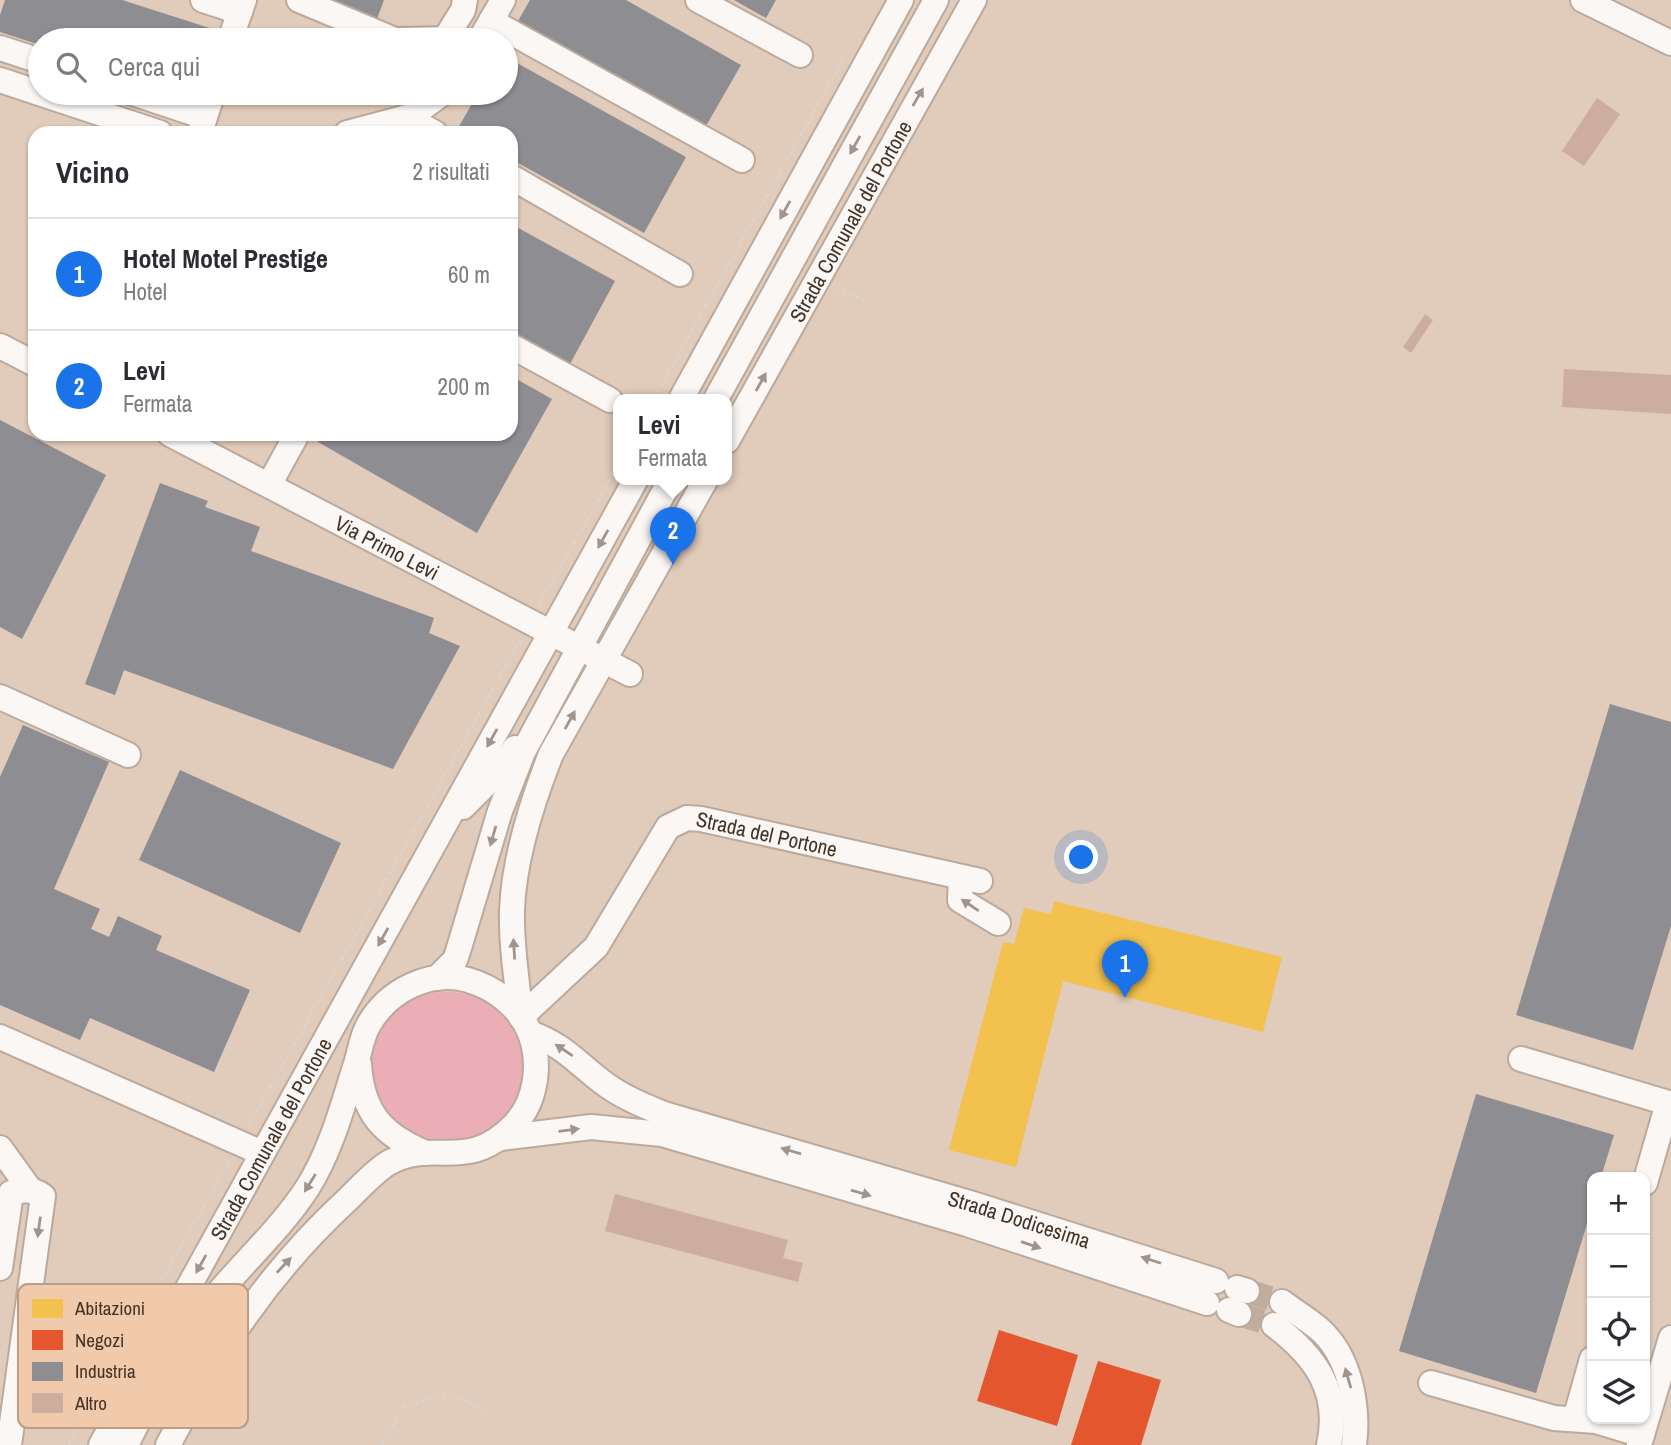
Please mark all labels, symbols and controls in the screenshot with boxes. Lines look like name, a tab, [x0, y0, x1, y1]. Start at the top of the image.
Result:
search box	[28, 28, 518, 105]
icon: search	[52, 48, 90, 86]
text: Cerca qui	[108, 49, 200, 84]
one-way arrow	[912, 87, 924, 106]
street label: Strada Comunale del Portone	[782, 115, 918, 327]
one-way arrow	[849, 135, 861, 155]
text: Vicino	[56, 152, 129, 192]
text: 2 risultati	[412, 156, 490, 187]
one-way arrow	[779, 200, 791, 220]
text: Hotel Motel Prestige	[123, 241, 328, 276]
text: 1	[74, 259, 84, 290]
text: 60 m	[448, 259, 490, 290]
text: Hotel	[123, 276, 167, 307]
text: Levi	[123, 353, 166, 388]
text: 2	[74, 371, 84, 402]
text: 200 m	[438, 371, 490, 402]
one-way arrow	[755, 372, 767, 391]
text: Fermata	[123, 388, 192, 419]
popup	[613, 394, 732, 485]
text: Levi	[638, 407, 681, 442]
text: Fermata	[638, 442, 707, 473]
pin: 2	[650, 507, 696, 565]
street label: Via Primo Levi	[330, 508, 444, 586]
one-way arrow	[597, 529, 609, 549]
one-way arrow	[564, 710, 576, 730]
one-way arrow	[486, 728, 498, 747]
street label: Strada del Portone	[694, 804, 840, 863]
one-way arrow	[487, 825, 498, 847]
your location	[1064, 840, 1098, 874]
one-way arrow	[960, 899, 980, 912]
one-way arrow	[377, 927, 389, 947]
one-way arrow	[508, 938, 519, 960]
pin: 1	[1102, 940, 1148, 998]
street label: Strada Comunale del Portone	[203, 1033, 338, 1245]
one-way arrow	[555, 1043, 573, 1057]
one-way arrow	[558, 1124, 580, 1135]
one-way arrow	[780, 1145, 801, 1155]
map controls	[1587, 1172, 1650, 1424]
button: +	[1587, 1172, 1650, 1235]
one-way arrow	[303, 1174, 316, 1193]
street label: Strada Dodicesima	[945, 1183, 1094, 1255]
one-way arrow	[850, 1188, 871, 1198]
one-way arrow	[33, 1217, 44, 1239]
button: −	[1587, 1235, 1650, 1298]
one-way arrow	[1021, 1240, 1042, 1251]
one-way arrow	[195, 1255, 207, 1274]
one-way arrow	[1140, 1255, 1161, 1265]
one-way arrow	[276, 1257, 292, 1274]
legend	[18, 1284, 248, 1428]
text: Abitazioni	[74, 1295, 145, 1321]
button: locate	[1587, 1298, 1650, 1361]
text: Negozi	[75, 1327, 124, 1353]
text: Industria	[75, 1358, 136, 1384]
button: layers	[1587, 1361, 1650, 1424]
one-way arrow	[1343, 1367, 1353, 1388]
text: Altro	[74, 1390, 107, 1416]

